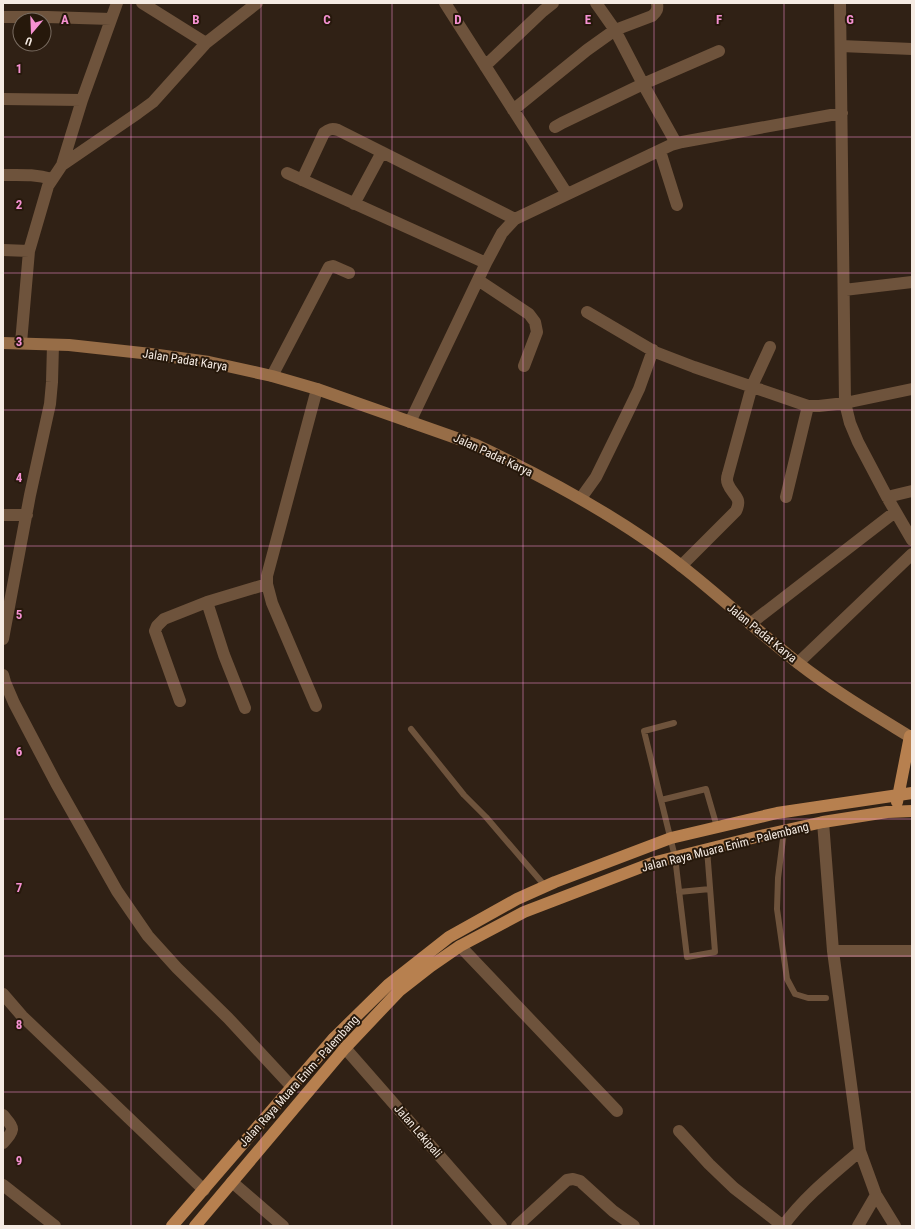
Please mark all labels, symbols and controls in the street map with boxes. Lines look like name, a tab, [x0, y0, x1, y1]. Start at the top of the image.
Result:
north arrow	[12, 12, 52, 52]
text: A	[61, 12, 69, 27]
text: B	[192, 12, 200, 27]
text: C	[323, 12, 331, 27]
text: D	[454, 12, 462, 27]
text: E	[585, 12, 592, 27]
text: F	[716, 12, 722, 27]
text: G	[846, 12, 854, 27]
text: U	[24, 34, 34, 48]
text: 1	[16, 61, 22, 76]
text: 2	[16, 197, 23, 212]
text: 3	[16, 334, 22, 349]
street label: Jalan Padat Karya	[142, 346, 229, 374]
street label: Jalan Padat Karya	[451, 431, 535, 480]
text: 4	[16, 470, 23, 485]
street label: Jalan Padat Karya	[724, 601, 800, 666]
text: 5	[16, 607, 23, 622]
text: 6	[16, 744, 23, 759]
street label: Jalan Raya Muara Enim - Palembang	[640, 819, 810, 875]
text: 7	[16, 880, 23, 895]
street label: Jalan Raya Muara Enim - Palembang	[236, 1012, 362, 1150]
text: 8	[16, 1017, 22, 1032]
street label: Jalan Lekipali	[391, 1102, 445, 1160]
text: 9	[16, 1153, 22, 1168]

